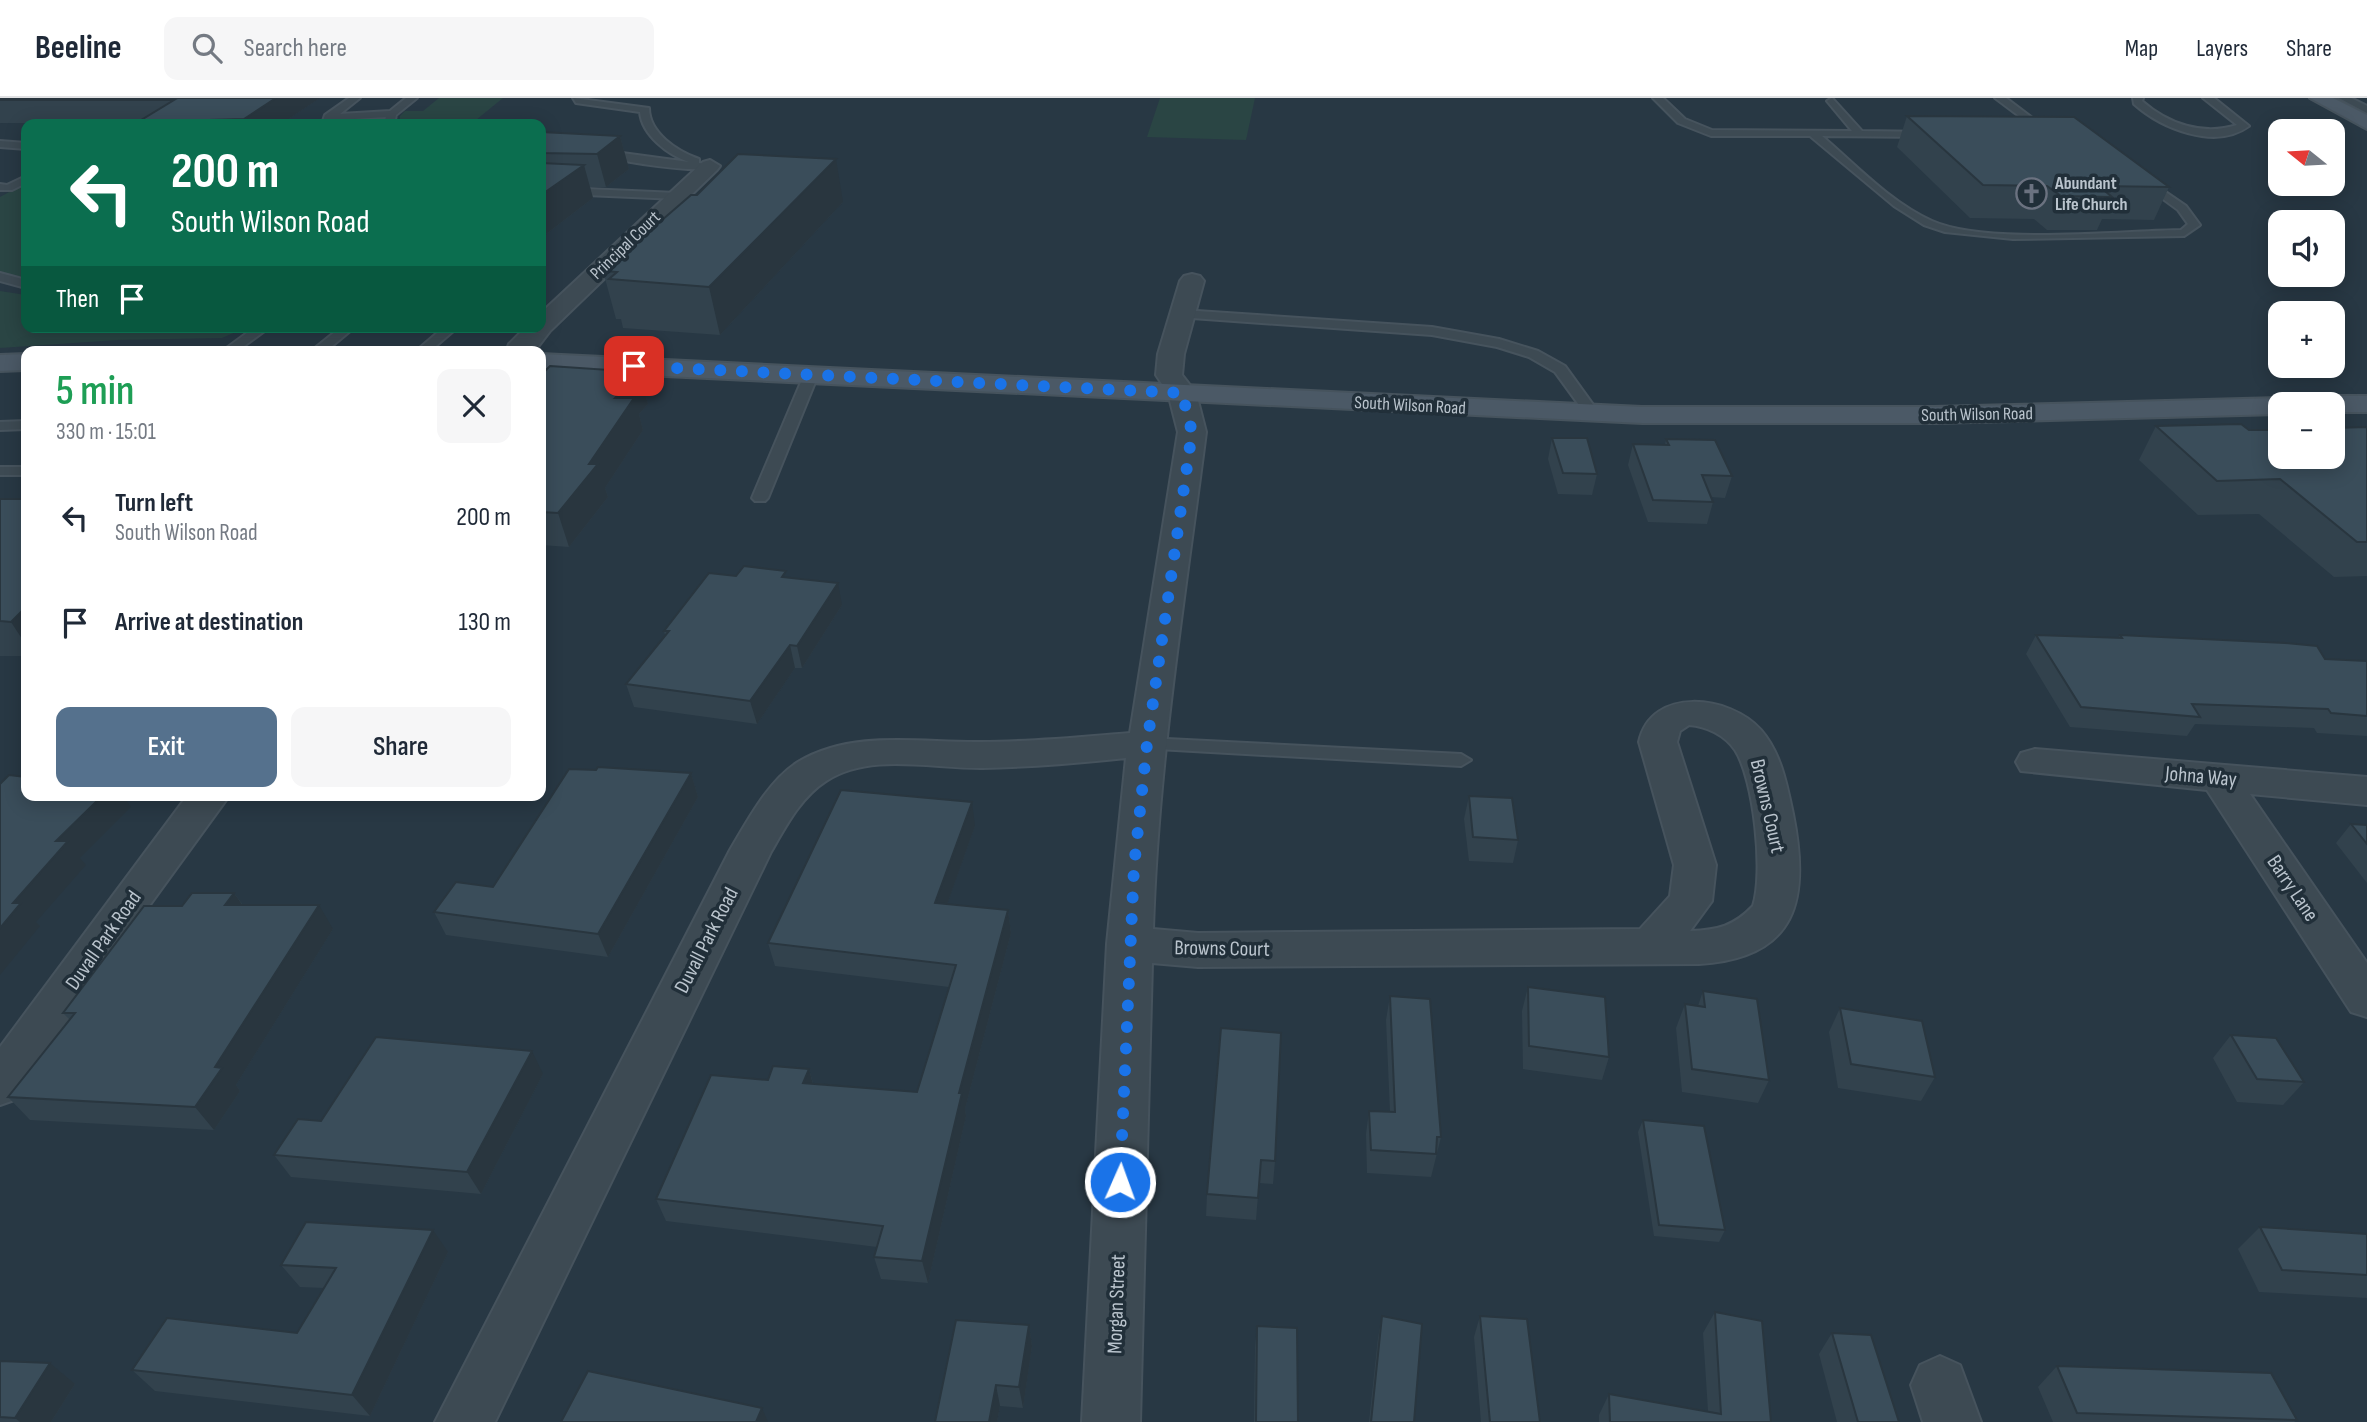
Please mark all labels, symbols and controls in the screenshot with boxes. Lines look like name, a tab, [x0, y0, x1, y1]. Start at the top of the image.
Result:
search box	[164, 17, 654, 80]
text: Beeline	[35, 28, 122, 68]
icon: search	[188, 29, 226, 67]
text: Search here	[244, 33, 347, 64]
text: Map	[2125, 34, 2158, 63]
text: Layers	[2196, 34, 2248, 63]
text: Share	[2286, 34, 2332, 63]
north arrow	[2268, 119, 2345, 196]
map controls	[2268, 119, 2345, 469]
text: 200 m	[171, 143, 279, 202]
icon: left	[56, 147, 147, 238]
place label: Abundant Life Church	[2054, 173, 2128, 215]
church icon: Abundant Life Church	[2015, 176, 2049, 210]
text: South Wilson Road	[171, 203, 370, 242]
street label: Principal Court	[586, 206, 665, 284]
button: sound	[2268, 210, 2345, 287]
icon: arrive	[113, 280, 151, 318]
text: Then	[56, 284, 99, 315]
button: +	[2268, 301, 2345, 378]
pin	[604, 336, 664, 396]
icon: arrive	[615, 347, 653, 385]
text: 5 min	[56, 366, 134, 417]
button: close	[437, 369, 511, 443]
street label: South Wilson Road	[1354, 392, 1466, 419]
button: −	[2268, 392, 2345, 469]
street label: South Wilson Road	[1921, 403, 2033, 426]
text: 330 m · 15:01	[56, 418, 156, 446]
text: Turn left	[115, 488, 193, 519]
icon: left	[56, 499, 94, 537]
text: 200 m	[456, 502, 511, 533]
text: South Wilson Road	[115, 519, 258, 547]
icon: arrive	[56, 604, 94, 642]
text: Arrive at destination	[115, 607, 303, 638]
text: 130 m	[459, 607, 511, 638]
button: Exit	[56, 707, 277, 787]
button: Share	[291, 707, 511, 787]
street label: Browns Court	[1745, 757, 1790, 855]
street label: Johna Way	[2163, 761, 2238, 792]
street label: Barry Lane	[2261, 850, 2324, 926]
street label: Duvall Park Road	[669, 883, 744, 997]
street label: Duvall Park Road	[60, 886, 147, 995]
street label: Browns Court	[1174, 935, 1270, 962]
position arrow	[1083, 1145, 1157, 1219]
street label: Morgan Street	[1102, 1254, 1131, 1354]

